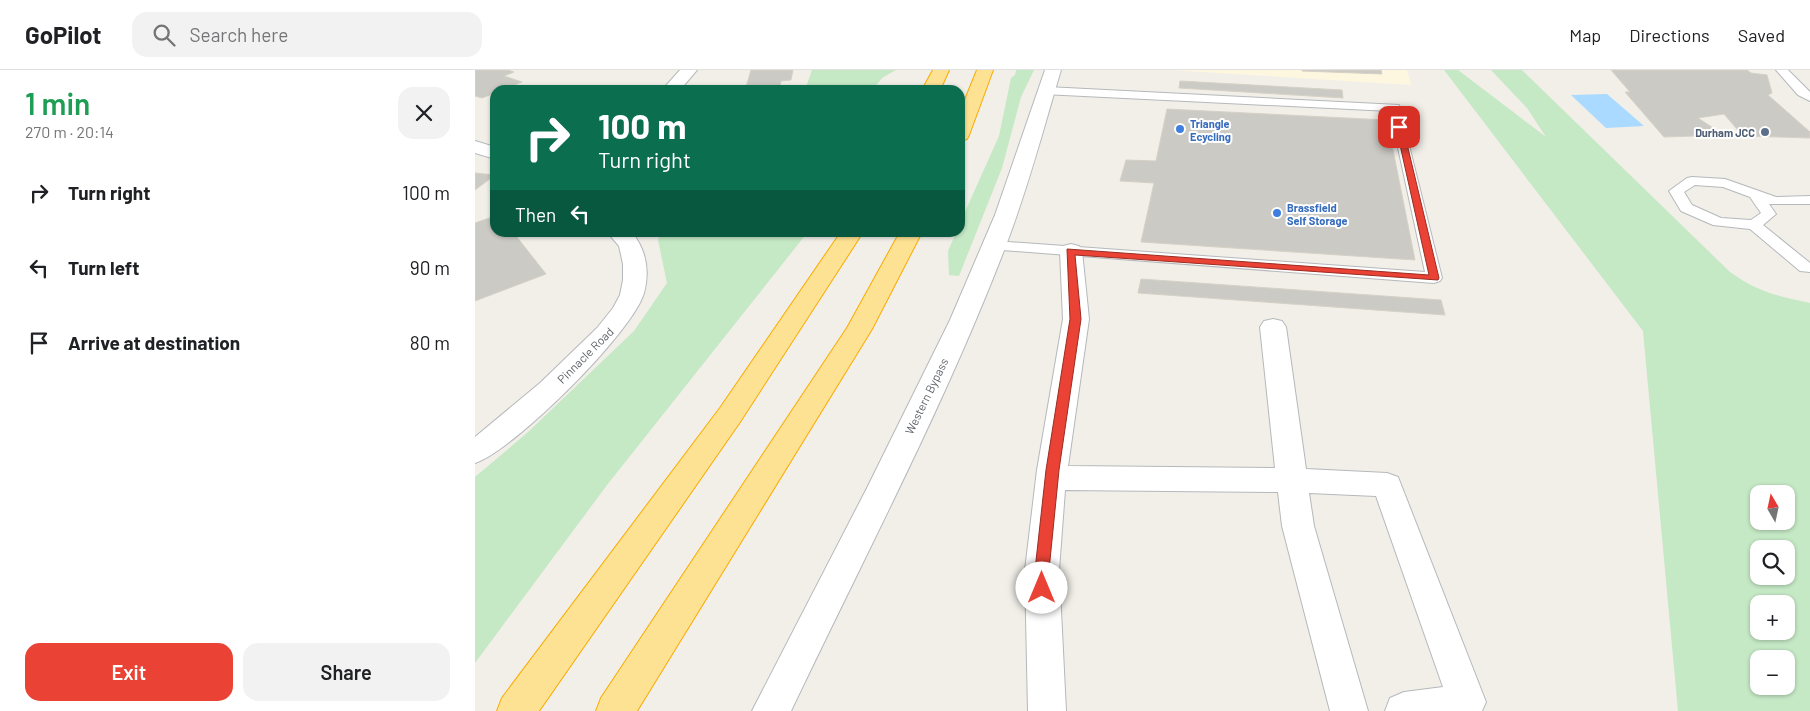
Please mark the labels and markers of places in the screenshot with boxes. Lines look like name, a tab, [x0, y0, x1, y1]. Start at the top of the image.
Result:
pin	[1378, 106, 1420, 148]
place label: Triangle Ecycling	[1190, 117, 1231, 143]
marker: Triangle Ecycling	[1174, 123, 1186, 135]
place label: Durham JCC	[1695, 126, 1755, 139]
marker: Durham JCC	[1759, 126, 1771, 138]
place label: Brassfield Self Storage	[1287, 201, 1348, 227]
marker: Brassfield Self Storage	[1271, 207, 1283, 219]

